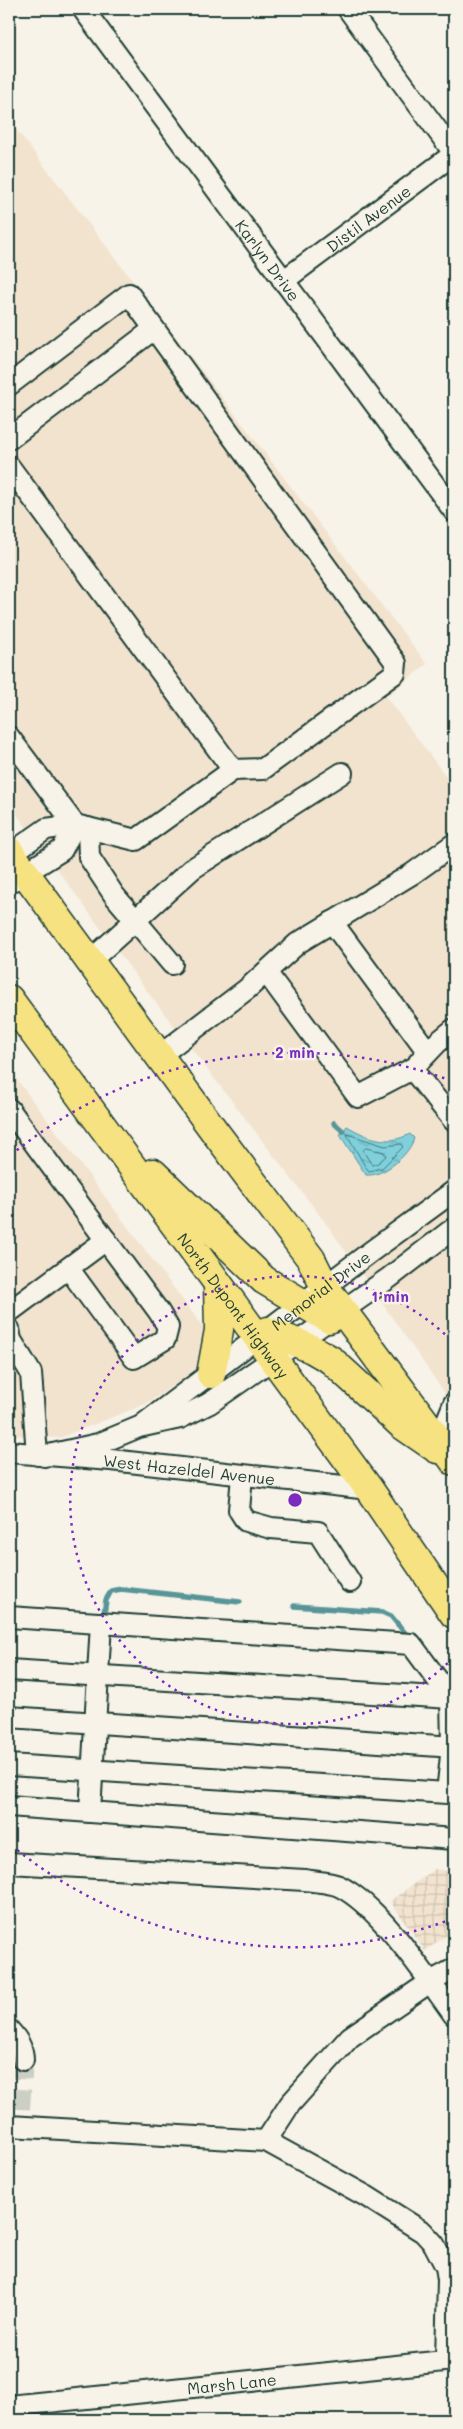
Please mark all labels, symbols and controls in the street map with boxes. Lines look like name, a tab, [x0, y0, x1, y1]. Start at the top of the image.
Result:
street label: Distil Avenue	[322, 179, 415, 256]
street label: Karlyn Drive	[231, 215, 306, 305]
text: 2 min	[275, 1042, 315, 1062]
street label: North Dupont Highway	[173, 1228, 295, 1382]
street label: Memorial Drive	[266, 1246, 374, 1334]
text: 1 min	[371, 1286, 409, 1306]
street label: West Hazeldel Avenue	[102, 1449, 276, 1489]
centre of rings	[286, 1491, 304, 1509]
street label: Marsh Lane	[186, 2368, 278, 2398]

